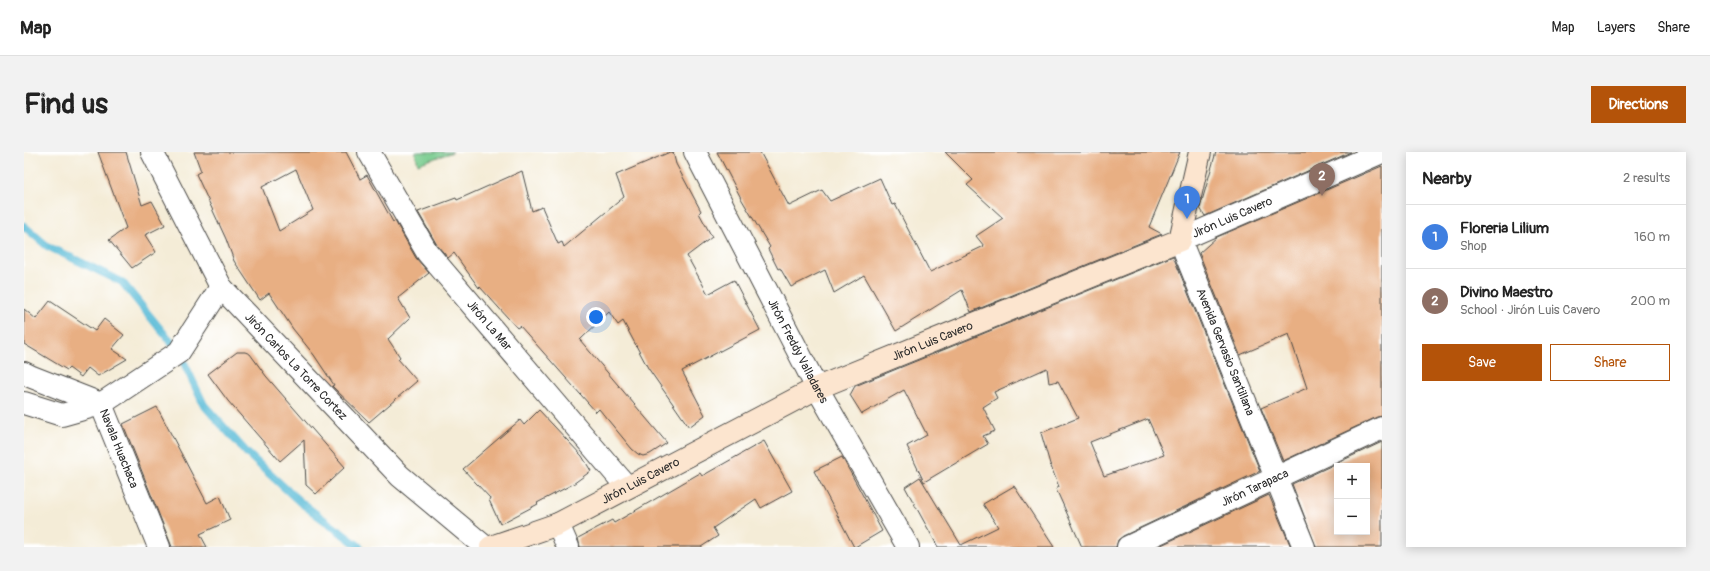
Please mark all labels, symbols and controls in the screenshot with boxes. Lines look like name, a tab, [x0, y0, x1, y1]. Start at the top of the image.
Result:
text: Map	[20, 16, 51, 40]
text: Map	[1552, 19, 1575, 36]
text: Layers	[1597, 19, 1635, 36]
text: Share	[1657, 19, 1690, 36]
button: Directions	[1591, 86, 1686, 123]
text: Find us	[24, 87, 108, 122]
pin: 2	[1309, 163, 1335, 196]
text: Nearby	[1422, 168, 1471, 189]
text: 2 results	[1623, 170, 1670, 186]
pin: 1	[1174, 186, 1200, 219]
street label: Jirón Luis Cavero	[1190, 193, 1275, 241]
text: Floreria Lilium	[1460, 219, 1549, 238]
text: 1	[1432, 229, 1438, 245]
text: 160 m	[1634, 229, 1670, 245]
text: Shop	[1460, 238, 1487, 254]
text: Divino Maestro	[1460, 283, 1553, 302]
street label: Avenida Gervasio Santillana	[1193, 286, 1258, 418]
text: 2	[1431, 293, 1439, 309]
text: 200 m	[1631, 293, 1670, 309]
street label: Jirón Freddy Valladares	[765, 296, 832, 406]
street label: Jirón La Mar	[464, 297, 516, 354]
text: School · Jirón Luis Cavero	[1460, 302, 1600, 318]
your location	[586, 307, 606, 327]
street label: Jirón Carlos La Torre Cortez	[242, 310, 351, 423]
street label: Jirón Luis Cavero	[890, 318, 976, 364]
button: Save	[1422, 344, 1542, 381]
button: Share	[1550, 344, 1670, 381]
street label: Navala Huachaca	[96, 407, 142, 491]
street label: Jirón Luis Cavero	[599, 454, 683, 507]
map controls	[1334, 463, 1370, 535]
button: +	[1334, 463, 1370, 499]
street label: Jirón Tarapaca	[1219, 465, 1291, 510]
button: −	[1334, 499, 1370, 535]

